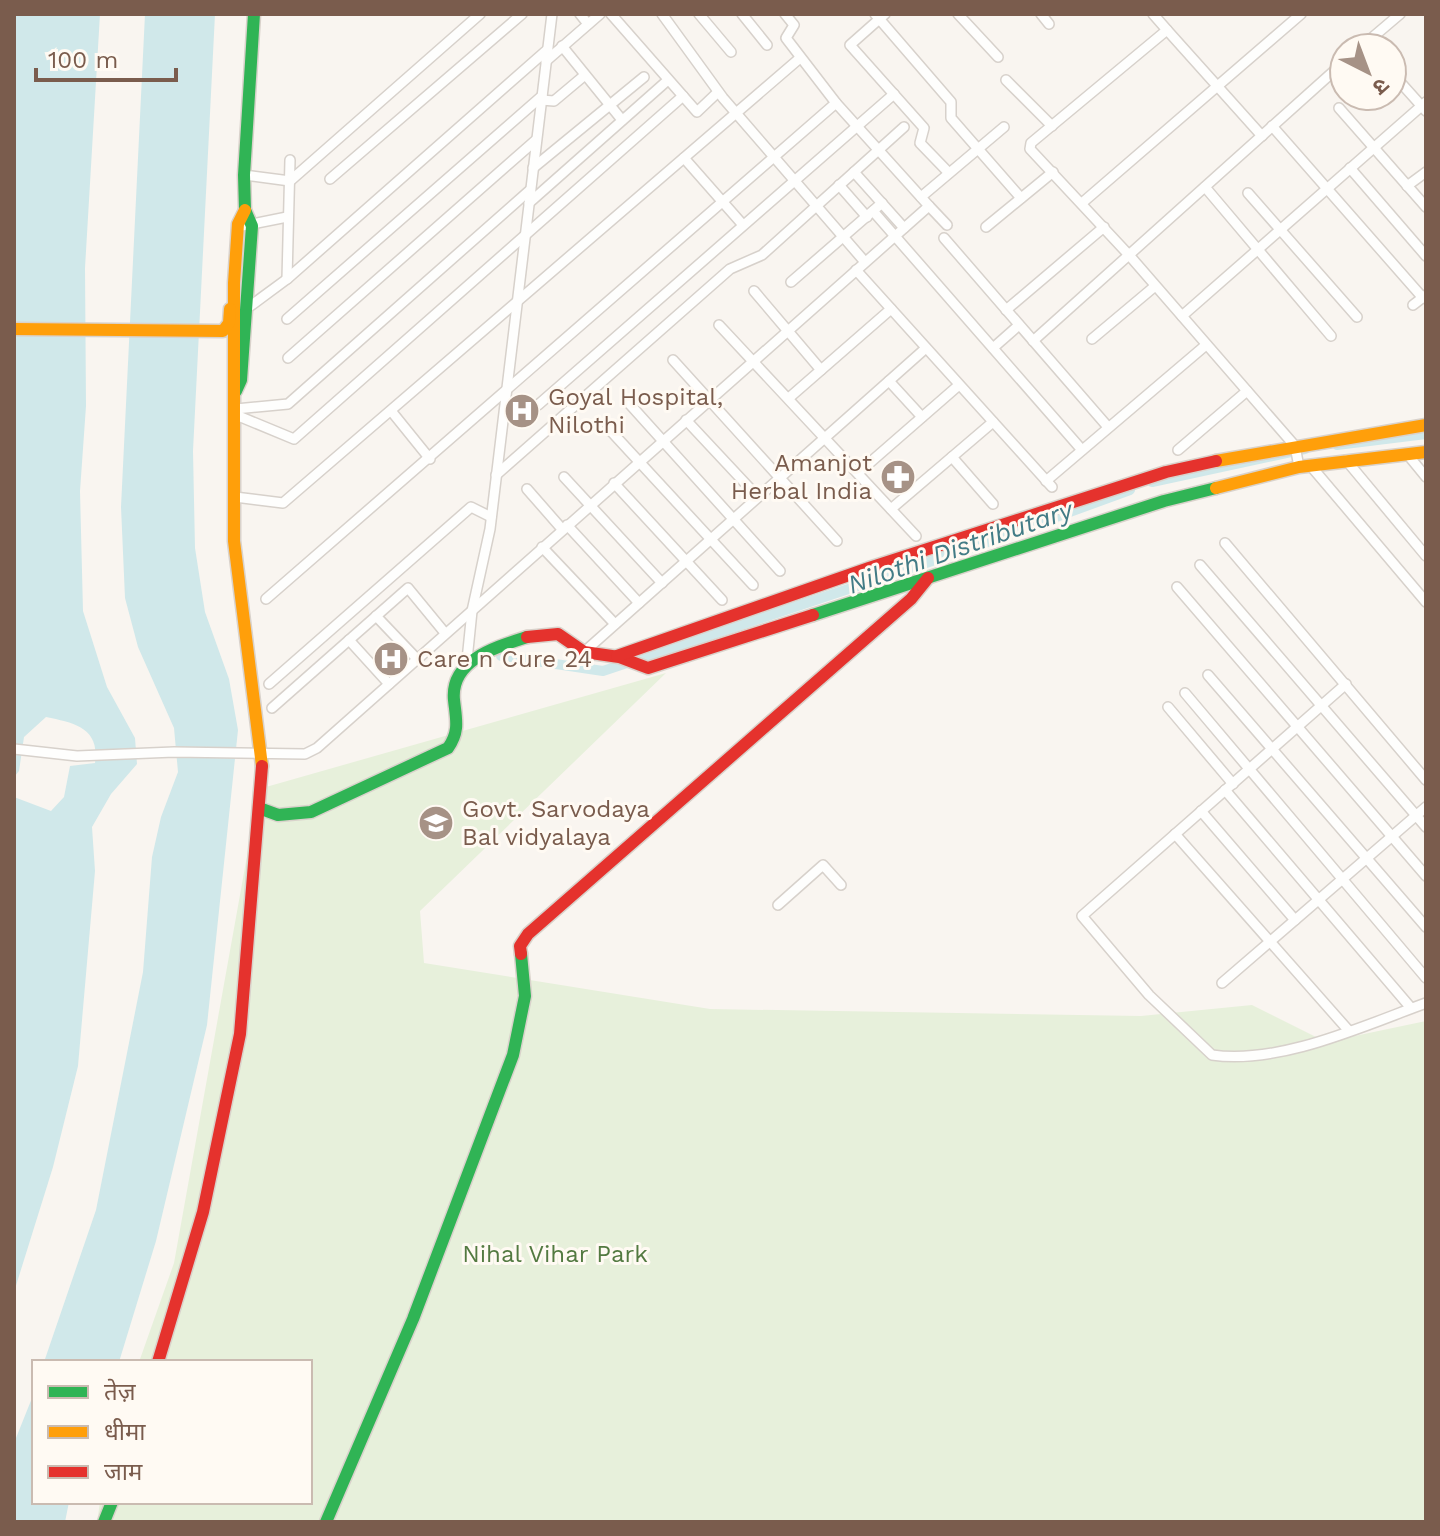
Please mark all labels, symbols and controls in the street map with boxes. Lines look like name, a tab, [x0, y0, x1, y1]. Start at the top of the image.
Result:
scale bar	[36, 32, 176, 82]
north arrow	[1328, 32, 1408, 112]
text: 100 m	[48, 46, 118, 74]
text: उ	[1367, 73, 1394, 101]
place label: Goyal Hospital, Nilothi	[548, 383, 723, 439]
hospital icon: Goyal Hospital, Nilothi	[503, 392, 541, 430]
place label: Amanjot Herbal India	[731, 449, 872, 505]
pharmacy icon: Amanjot Herbal India	[879, 458, 917, 496]
water label: Nilothi Distributary	[844, 494, 1078, 600]
hospital icon: Care n Cure 24	[372, 640, 410, 678]
place label: Care n Cure 24	[417, 645, 592, 673]
place label: Govt. Sarvodaya Bal vidyalaya	[462, 795, 650, 851]
school or university icon: Govt. Sarvodaya Bal vidyalaya	[417, 804, 455, 842]
park label: Nihal Vihar Park	[462, 1240, 648, 1268]
legend	[32, 1360, 312, 1504]
text: तेज़	[104, 1378, 137, 1406]
text: धीमा	[104, 1418, 146, 1446]
text: जाम	[104, 1458, 143, 1486]

